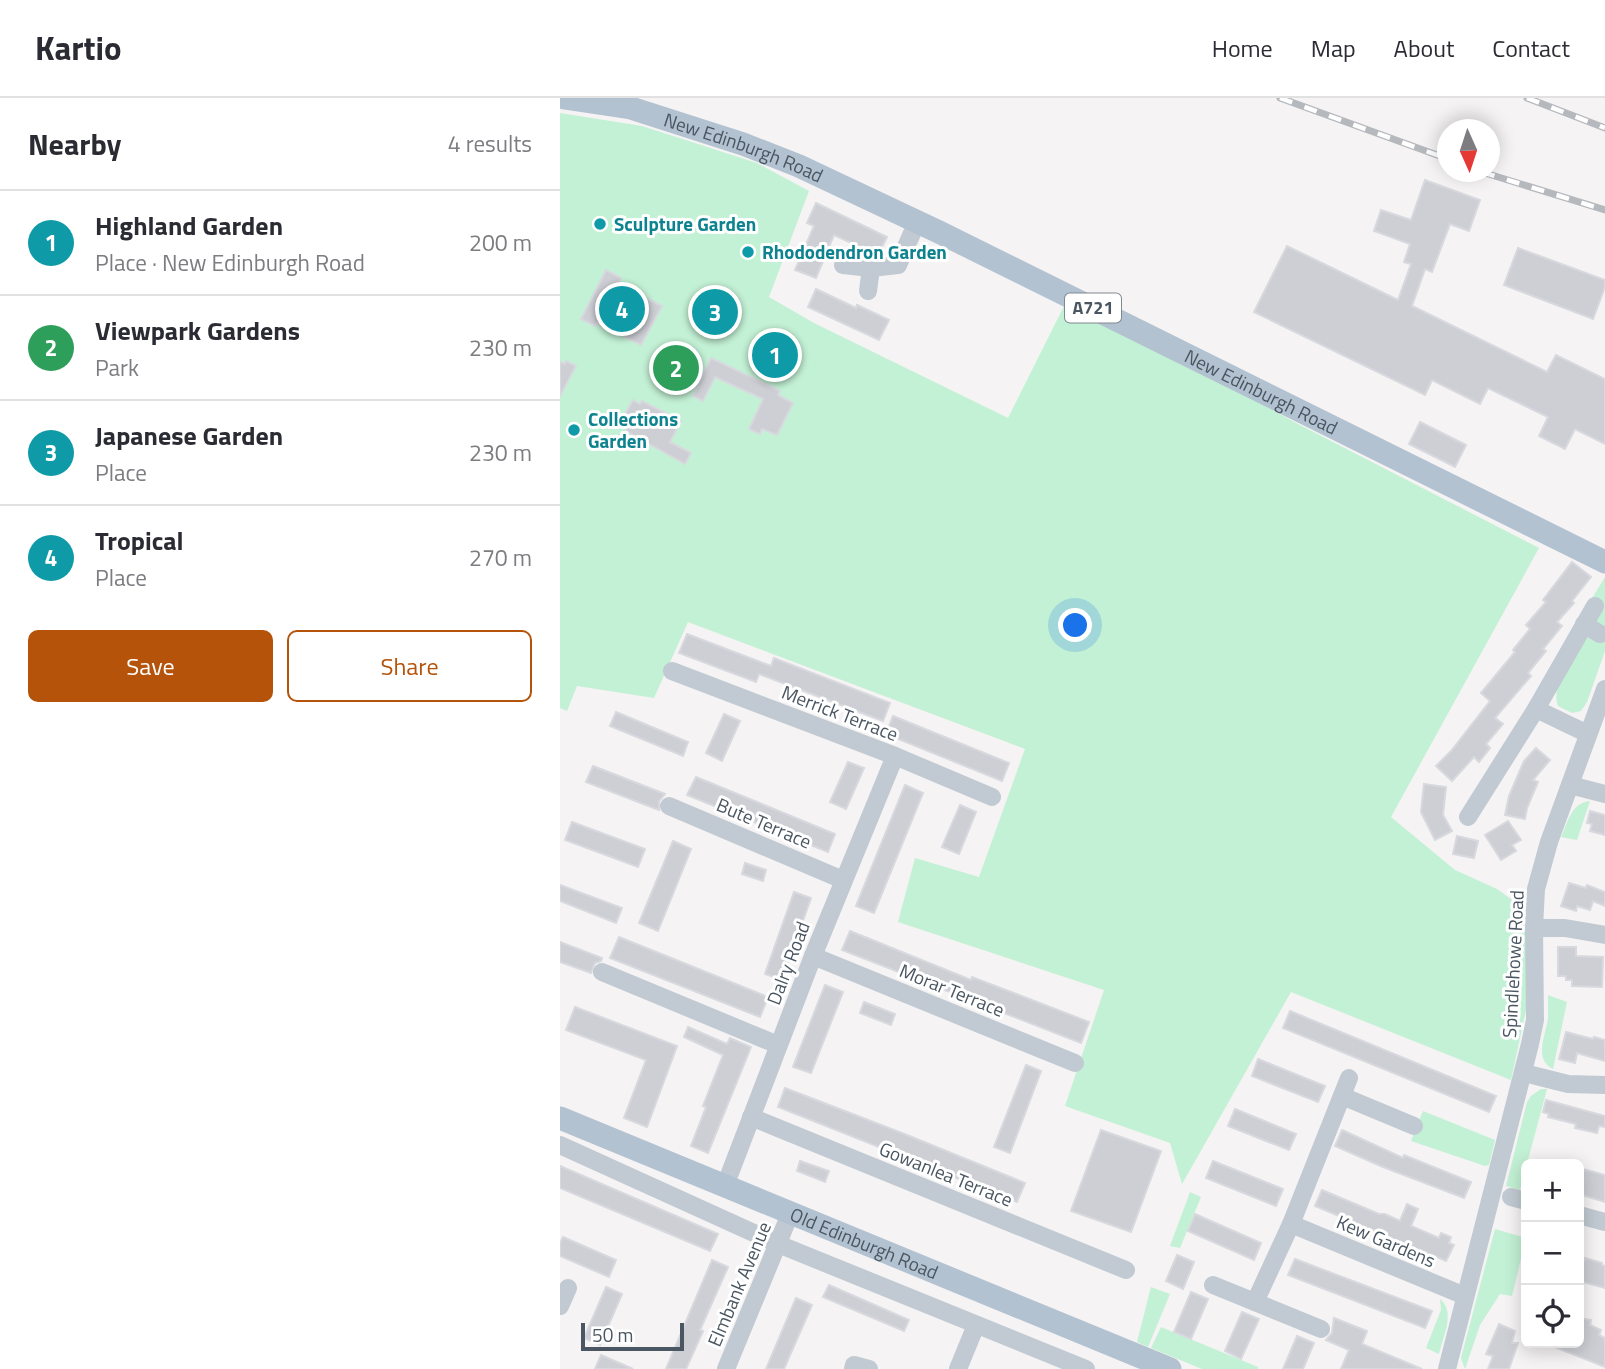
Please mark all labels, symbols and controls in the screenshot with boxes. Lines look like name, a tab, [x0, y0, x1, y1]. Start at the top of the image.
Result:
text: Kartio	[35, 23, 122, 73]
text: Home	[1212, 30, 1273, 66]
text: Map	[1311, 30, 1356, 66]
text: About	[1394, 30, 1454, 66]
text: Contact	[1492, 30, 1570, 66]
street label: New Edinburgh Road	[660, 105, 828, 189]
north arrow	[1437, 119, 1500, 182]
text: Nearby	[28, 121, 121, 167]
text: 4 results	[448, 126, 532, 161]
text: Highland Garden	[95, 206, 283, 245]
place label: Sculpture Garden	[614, 209, 756, 238]
marker: Sculpture Garden	[592, 216, 608, 232]
text: 1	[45, 225, 57, 260]
text: 200 m	[469, 225, 532, 260]
place label: Rhododendron Garden	[762, 237, 947, 266]
marker: Rhododendron Garden	[740, 244, 756, 260]
text: Place · New Edinburgh Road	[95, 245, 365, 280]
pin: 4	[599, 283, 645, 335]
pin: 3	[692, 286, 738, 338]
road number: A721	[1065, 294, 1121, 322]
text: Viewpark Gardens	[95, 311, 300, 350]
pin: 1	[752, 329, 798, 381]
text: 2	[45, 330, 57, 365]
text: 230 m	[469, 330, 532, 365]
street label: New Edinburgh Road	[1180, 341, 1343, 441]
pin: 2	[653, 342, 699, 394]
text: Park	[95, 350, 139, 385]
place label: Collections Garden	[588, 404, 678, 455]
text: Japanese Garden	[95, 416, 283, 455]
marker: Collections Garden	[566, 422, 582, 438]
text: 3	[45, 435, 57, 470]
text: 230 m	[469, 435, 532, 470]
text: Place	[95, 455, 147, 490]
text: Tropical	[95, 521, 184, 560]
text: 4	[45, 540, 57, 575]
text: 270 m	[469, 540, 532, 575]
text: Place	[95, 560, 147, 595]
your location	[1058, 608, 1092, 642]
button: Save	[28, 630, 273, 702]
button: Share	[287, 630, 532, 702]
street label: Merrick Terrace	[778, 677, 903, 748]
street label: Bute Terrace	[712, 790, 816, 856]
street label: Spindlehowe Road	[1494, 889, 1531, 1039]
street label: Dalry Road	[758, 917, 817, 1009]
street label: Morar Terrace	[895, 955, 1009, 1024]
street label: Gowanlea Terrace	[875, 1134, 1017, 1214]
map controls	[1521, 1159, 1584, 1348]
button: +	[1521, 1159, 1584, 1222]
street label: Old Edinburgh Road	[786, 1199, 943, 1286]
street label: Kew Gardens	[1332, 1207, 1440, 1274]
street label: Elmbank Avenue	[699, 1217, 778, 1351]
button: −	[1521, 1222, 1584, 1285]
button: locate	[1521, 1285, 1584, 1348]
scale bar	[581, 1320, 684, 1352]
text: 50 m	[592, 1320, 633, 1349]

